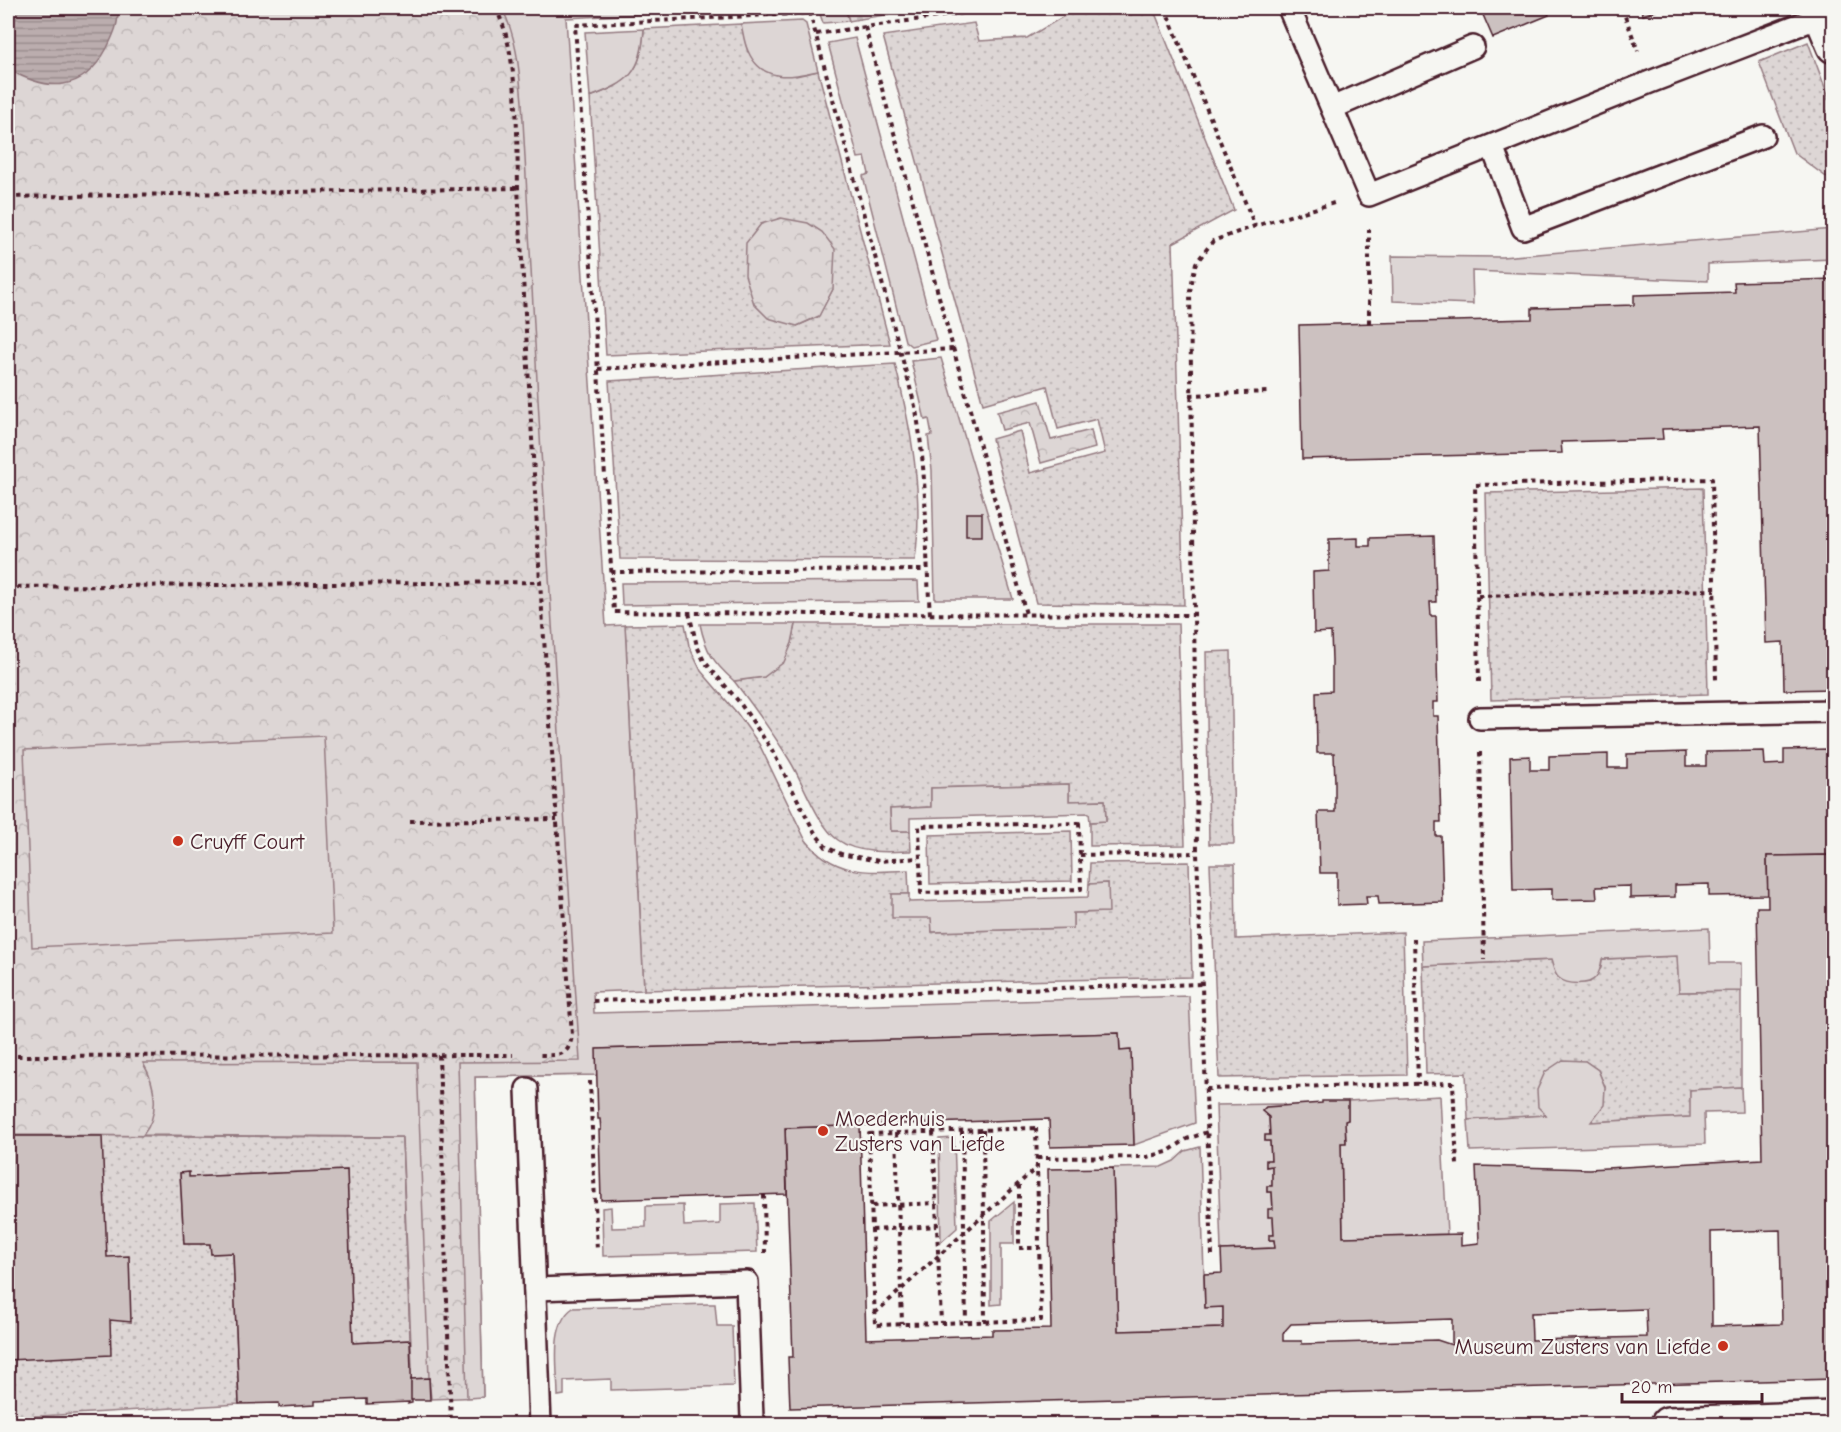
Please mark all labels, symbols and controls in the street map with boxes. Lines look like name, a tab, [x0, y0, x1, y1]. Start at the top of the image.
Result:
place label: Cruyff Court	[190, 829, 305, 855]
marker: Cruyff Court	[171, 834, 185, 848]
place label: Moederhuis Zusters van Liefde	[835, 1106, 1005, 1157]
marker: Moederhuis Zusters van Liefde	[816, 1124, 830, 1138]
place label: Museum Zusters van Liefde	[1455, 1334, 1711, 1360]
marker: Museum Zusters van Liefde	[1716, 1339, 1730, 1353]
scale bar	[1622, 1366, 1762, 1404]
text: 20 m	[1631, 1377, 1672, 1398]

